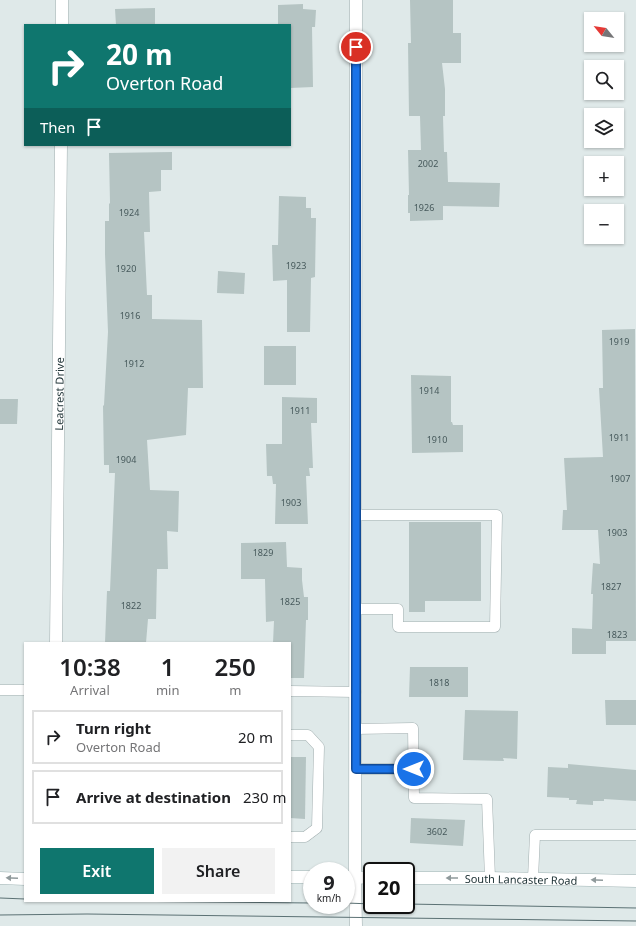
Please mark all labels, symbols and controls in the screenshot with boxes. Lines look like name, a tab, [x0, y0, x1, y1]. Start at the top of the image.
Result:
north arrow	[584, 12, 624, 52]
map controls	[584, 12, 624, 244]
pin	[339, 30, 373, 64]
text: 20 m	[106, 35, 173, 73]
icon: arrive	[345, 36, 367, 58]
icon: right	[40, 40, 92, 92]
button: search	[584, 60, 624, 100]
text: Overton Road	[106, 71, 223, 95]
button: layers	[584, 108, 624, 148]
icon: arrive	[83, 116, 105, 138]
text: Then	[40, 117, 75, 137]
button: +	[584, 156, 624, 196]
house number: 2002	[418, 157, 438, 170]
house number: 1926	[414, 201, 434, 214]
button: −	[584, 204, 624, 244]
house number: 1924	[119, 206, 139, 219]
house number: 1923	[286, 259, 306, 272]
house number: 1920	[116, 262, 136, 275]
house number: 1916	[120, 309, 140, 322]
house number: 1919	[609, 335, 629, 348]
street label: Leacrest Drive	[51, 357, 66, 431]
house number: 1912	[124, 357, 144, 370]
house number: 1914	[419, 384, 439, 397]
house number: 1911	[290, 404, 310, 417]
house number: 1911	[609, 431, 629, 444]
house number: 1910	[427, 433, 447, 446]
house number: 1904	[116, 453, 136, 466]
house number: 1907	[610, 472, 630, 485]
house number: 1903	[281, 496, 301, 509]
house number: 1903	[607, 526, 627, 539]
house number: 1829	[253, 546, 273, 559]
house number: 1827	[601, 580, 621, 593]
house number: 1825	[280, 595, 300, 608]
house number: 1822	[121, 599, 141, 612]
house number: 1823	[607, 628, 627, 641]
text: 10:38	[59, 650, 121, 683]
text: 1	[161, 650, 175, 683]
text: 250	[215, 650, 256, 683]
house number: 1818	[429, 676, 449, 689]
text: Arrival	[70, 681, 110, 699]
text: min	[156, 681, 179, 699]
text: m	[229, 681, 241, 699]
text: Turn right	[76, 718, 151, 738]
icon: right	[42, 726, 64, 748]
text: 20 m	[238, 727, 273, 747]
text: Overton Road	[76, 738, 161, 756]
position arrow	[393, 748, 435, 790]
icon: arrive	[42, 786, 64, 808]
text: Arrive at destination	[76, 787, 231, 807]
text: 230 m	[243, 787, 287, 807]
house number: 3602	[427, 825, 447, 838]
button: Exit	[40, 848, 154, 894]
button: Share	[162, 848, 275, 894]
speed limit sign: 20	[363, 862, 415, 914]
text: 9	[323, 869, 335, 896]
street label: South Lancaster Road	[465, 870, 578, 887]
one-way arrow	[6, 875, 19, 882]
one-way arrow	[445, 875, 458, 881]
one-way arrow	[590, 877, 603, 883]
text: km/h	[317, 891, 341, 905]

